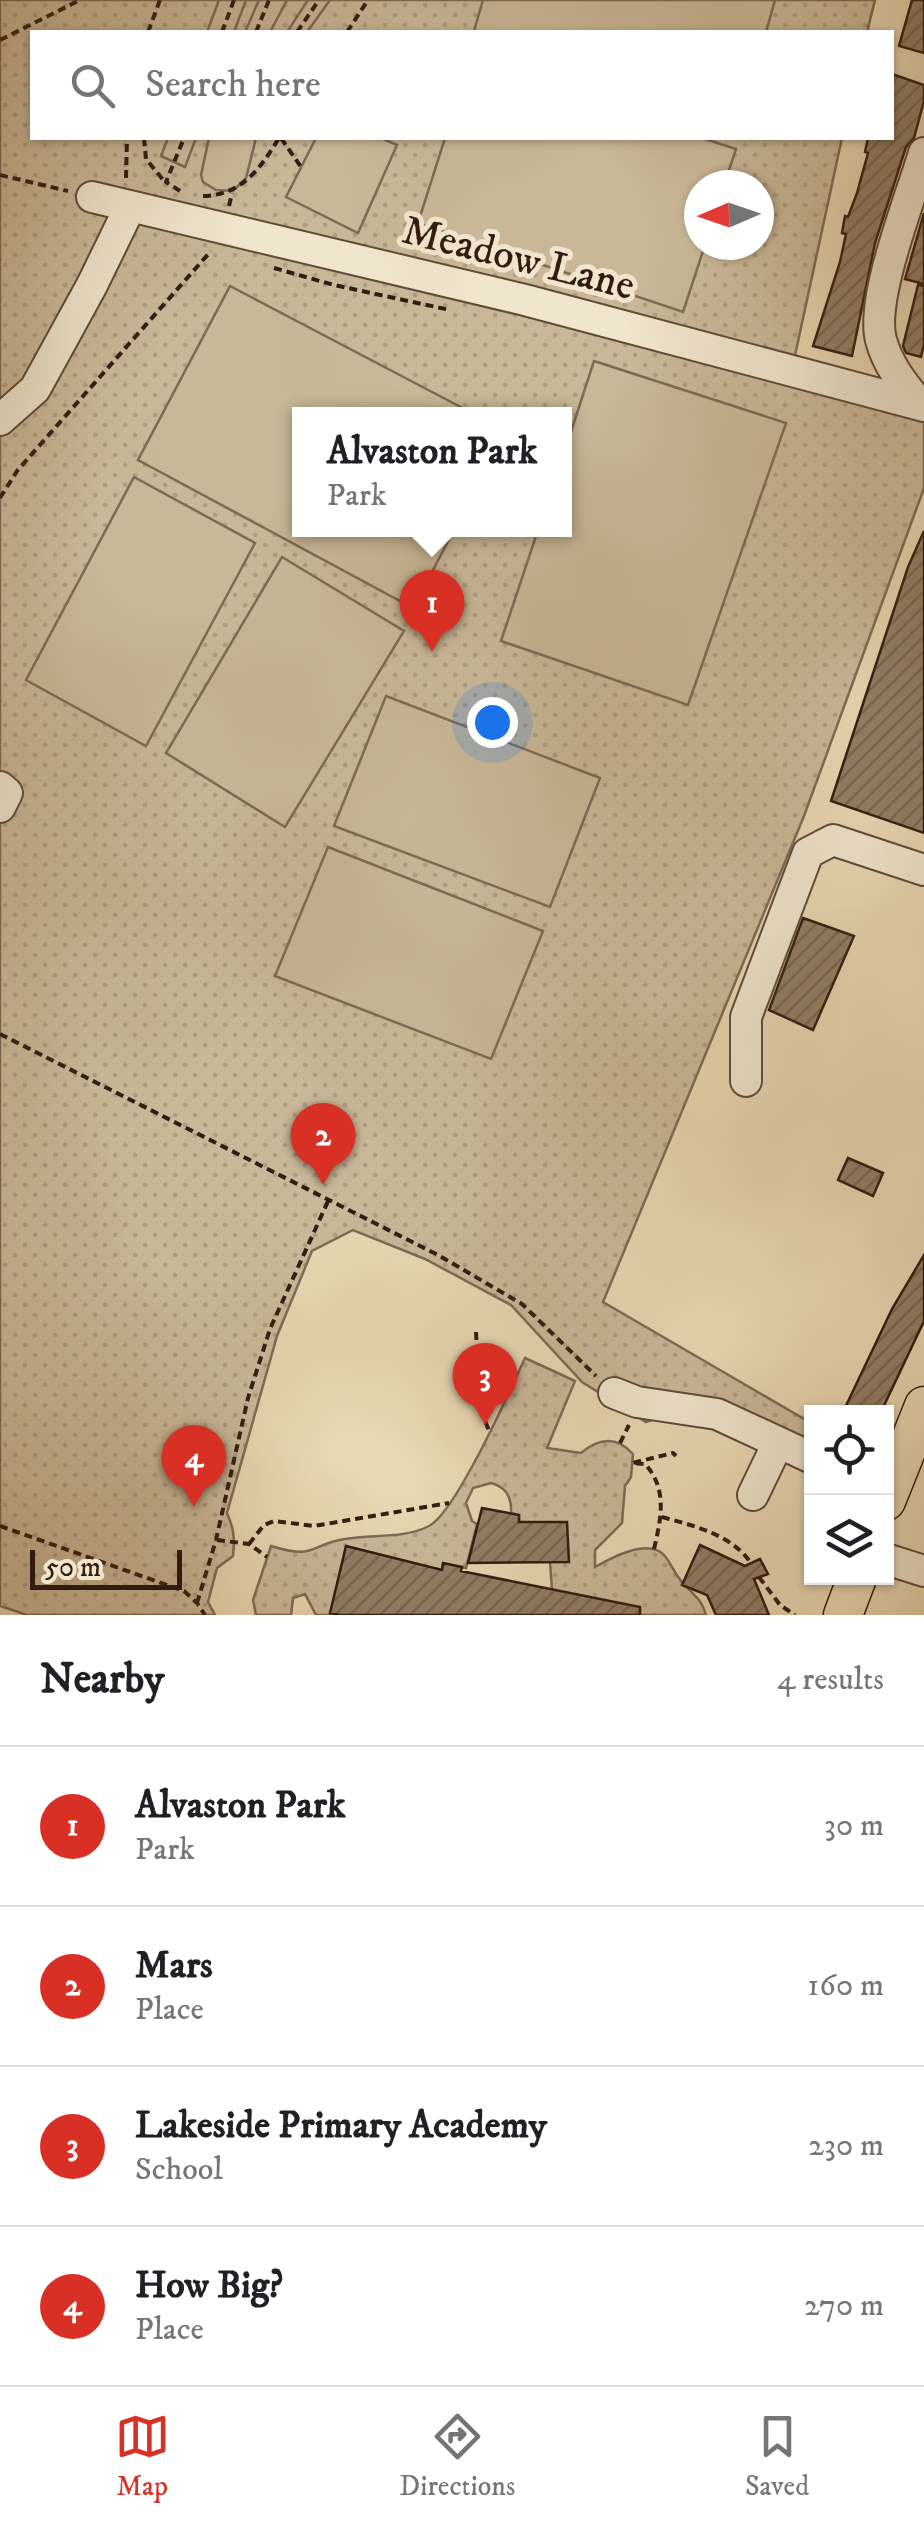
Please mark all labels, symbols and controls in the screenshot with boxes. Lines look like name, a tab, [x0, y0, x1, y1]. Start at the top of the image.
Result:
search box	[30, 30, 894, 140]
icon: search	[65, 58, 120, 113]
text: Search here	[145, 61, 321, 109]
north arrow	[684, 170, 774, 260]
street label: Meadow Lane	[397, 205, 640, 313]
popup	[292, 407, 572, 537]
text: Alvaston Park	[327, 428, 537, 476]
text: Park	[327, 476, 387, 516]
pin: 1	[400, 570, 464, 652]
your location	[467, 697, 518, 748]
pin: 2	[290, 1102, 356, 1185]
pin: 3	[452, 1342, 518, 1425]
map controls	[804, 1405, 894, 1585]
button: locate	[804, 1405, 894, 1495]
pin: 4	[162, 1424, 226, 1507]
button: layers	[804, 1495, 894, 1585]
scale bar	[30, 1545, 182, 1590]
text: 50 m	[45, 1550, 101, 1585]
text: Nearby	[40, 1654, 164, 1706]
text: 4 results	[777, 1660, 884, 1700]
text: Alvaston Park	[135, 1782, 346, 1830]
text: 1	[67, 1806, 78, 1846]
text: 30 m	[824, 1806, 884, 1846]
text: Park	[135, 1830, 195, 1870]
text: Mars	[135, 1942, 213, 1990]
text: 2	[65, 1966, 80, 2006]
text: 160 m	[808, 1966, 884, 2006]
text: Place	[135, 1990, 204, 2030]
text: Lakeside Primary Academy	[135, 2102, 547, 2150]
text: 3	[67, 2126, 78, 2166]
text: 230 m	[808, 2126, 884, 2166]
text: School	[135, 2150, 223, 2190]
text: How Big?	[135, 2262, 283, 2310]
text: 4	[63, 2286, 82, 2326]
text: 270 m	[804, 2286, 884, 2326]
text: Place	[135, 2310, 204, 2350]
tab: Map	[115, 2409, 170, 2504]
tab: Directions	[399, 2409, 515, 2504]
tab: Saved	[745, 2409, 809, 2504]

